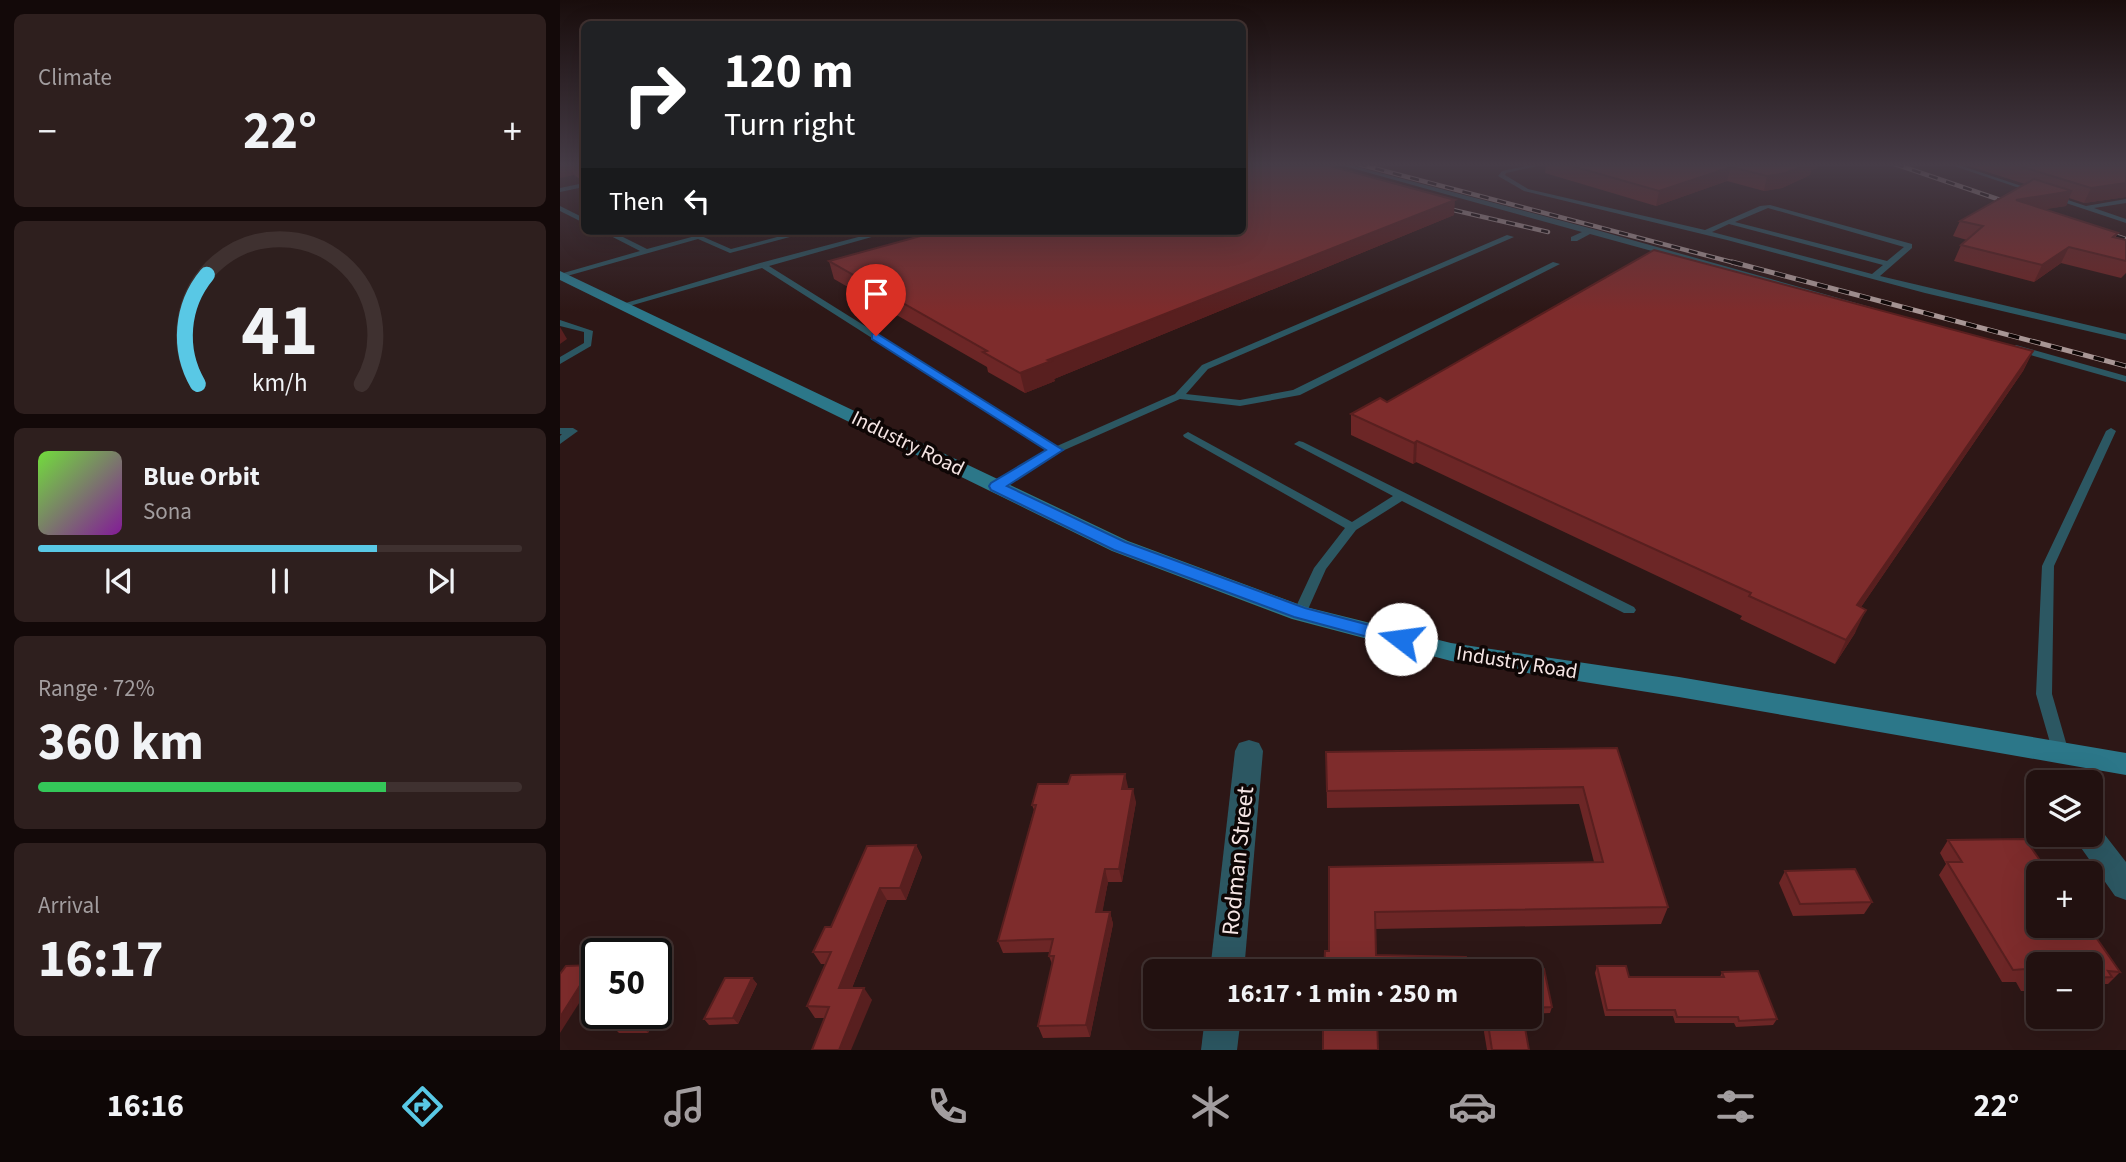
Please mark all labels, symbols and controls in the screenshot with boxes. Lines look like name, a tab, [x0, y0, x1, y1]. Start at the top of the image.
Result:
text: 120 m	[724, 37, 853, 107]
icon: right	[609, 49, 700, 140]
text: Climate	[38, 61, 112, 94]
text: 22°	[243, 95, 317, 169]
text: Turn right	[724, 102, 855, 148]
text: −	[38, 105, 57, 159]
text: +	[503, 105, 522, 159]
icon: left	[678, 182, 716, 220]
text: Then	[609, 183, 664, 220]
pin	[846, 264, 906, 336]
icon: arrive	[857, 275, 895, 313]
text: 41	[242, 279, 318, 383]
text: km/h	[252, 365, 308, 401]
street label: Industry Road	[846, 403, 970, 483]
text: Blue Orbit	[143, 458, 260, 495]
text: Sona	[143, 495, 192, 528]
icon: previous	[100, 562, 138, 600]
icon: pause	[261, 562, 299, 600]
icon: next	[422, 562, 460, 600]
position arrow	[1364, 602, 1438, 676]
street label: Industry Road	[1454, 638, 1580, 686]
text: Range · 72%	[38, 672, 155, 705]
text: 360 km	[38, 706, 204, 780]
map controls	[2026, 770, 2103, 1029]
button: layers	[2026, 770, 2103, 847]
street label: Rodman Street	[1213, 785, 1263, 937]
button: +	[2026, 861, 2103, 938]
text: Arrival	[38, 889, 100, 922]
text: 16:17	[38, 923, 163, 997]
speed limit sign: 50	[581, 938, 672, 1029]
button: −	[2026, 952, 2103, 1029]
text: 16:17 · 1 min · 250 m	[1227, 975, 1458, 1012]
icon: directions	[398, 1082, 447, 1131]
icon: music	[660, 1082, 709, 1131]
icon: phone	[923, 1082, 972, 1131]
icon: climate	[1186, 1082, 1235, 1131]
icon: car	[1448, 1082, 1497, 1131]
icon: filters	[1711, 1082, 1760, 1131]
text: 16:16	[107, 1083, 184, 1129]
text: 22°	[1974, 1083, 2019, 1129]

